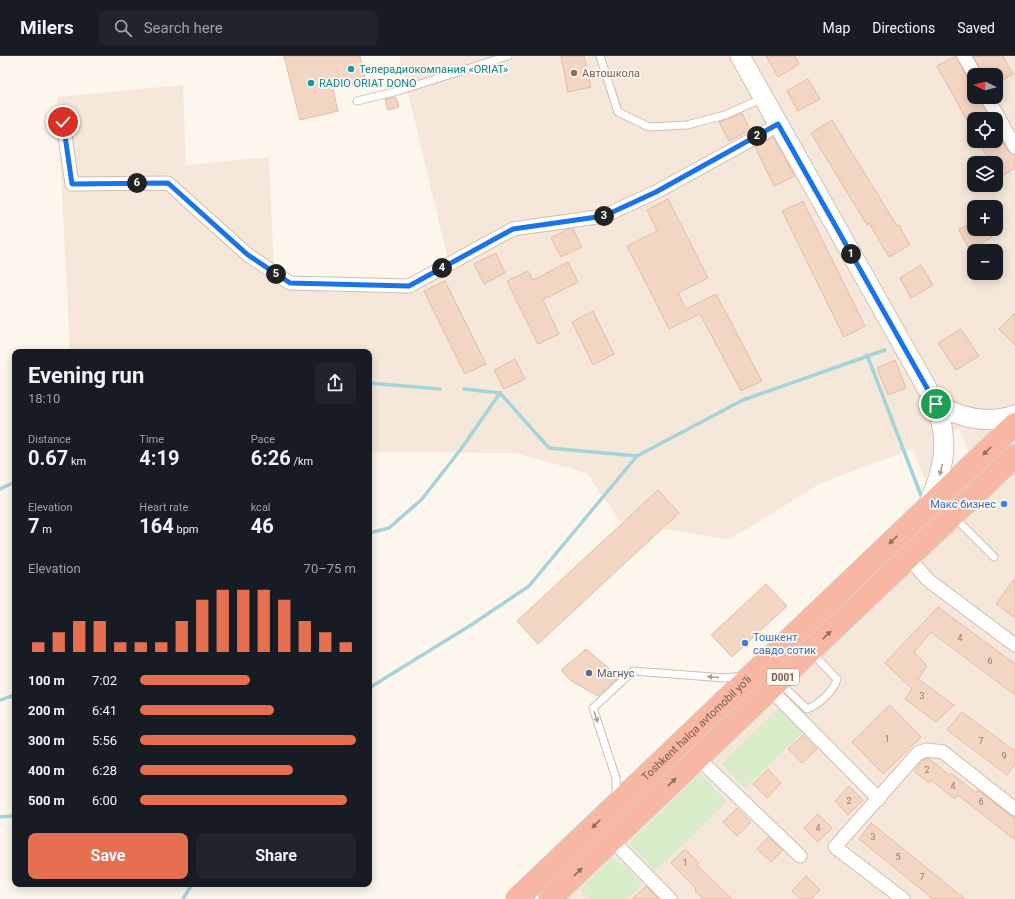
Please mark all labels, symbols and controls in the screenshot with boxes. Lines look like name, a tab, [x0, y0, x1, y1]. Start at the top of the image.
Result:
search box	[98, 10, 378, 46]
text: Milers	[20, 16, 74, 39]
icon: search	[112, 17, 134, 39]
text: Search here	[144, 19, 223, 37]
text: Map	[823, 20, 850, 36]
text: Directions	[872, 20, 935, 36]
text: Saved	[957, 20, 995, 36]
place label: Телерадиокомпания «ORIAT»	[359, 63, 508, 76]
marker: Телерадиокомпания «ORIAT»	[346, 64, 356, 74]
place label: Автошкола	[582, 67, 640, 80]
marker: Автошкола	[569, 68, 579, 78]
north arrow	[967, 68, 1003, 104]
map controls	[967, 68, 1003, 280]
place label: RADIO ORIAT DONO	[319, 77, 417, 90]
marker: RADIO ORIAT DONO	[306, 78, 316, 88]
pin	[46, 105, 80, 139]
icon: check	[52, 111, 74, 133]
button: locate	[967, 112, 1003, 148]
pin: 2	[747, 126, 767, 146]
text: 2	[754, 129, 760, 142]
button: layers	[967, 156, 1003, 192]
pin: 6	[127, 173, 147, 193]
text: 6	[134, 176, 140, 189]
button: +	[967, 200, 1003, 236]
pin: 3	[594, 206, 614, 226]
text: 3	[601, 209, 607, 222]
pin: 1	[841, 244, 861, 264]
button: −	[967, 244, 1003, 280]
text: 1	[848, 247, 854, 260]
pin: 4	[432, 258, 452, 278]
text: 4	[439, 261, 445, 274]
pin: 5	[266, 264, 286, 284]
text: 5	[273, 267, 279, 280]
button: share	[314, 362, 356, 404]
text: Evening run	[28, 363, 144, 388]
pin	[919, 387, 953, 421]
text: 18:10	[28, 391, 60, 406]
icon: arrive	[925, 393, 947, 415]
text: Distance	[28, 433, 71, 446]
text: Time	[139, 433, 164, 446]
text: Pace	[251, 433, 275, 446]
text: 0.67	[28, 446, 68, 470]
text: 4:19	[139, 446, 179, 470]
text: 6:26	[251, 446, 291, 470]
one-way arrow	[982, 446, 992, 455]
text: km	[68, 455, 86, 468]
text: /km	[291, 455, 313, 468]
one-way arrow	[938, 464, 944, 476]
place label: Макс бизнес	[930, 498, 996, 511]
marker: Макс бизнес	[999, 499, 1009, 509]
text: Elevation	[28, 501, 73, 514]
text: Heart rate	[139, 501, 188, 514]
text: kcal	[251, 501, 271, 514]
text: 7	[28, 514, 39, 538]
text: 164	[139, 514, 174, 538]
text: 46	[251, 514, 274, 538]
text: m	[39, 523, 52, 536]
text: bpm	[174, 523, 199, 536]
one-way arrow	[888, 536, 898, 545]
text: Elevation	[28, 561, 81, 576]
text: 70–75 m	[304, 561, 356, 576]
one-way arrow	[822, 630, 832, 639]
place label: Тошкент савдо сотик	[753, 631, 816, 657]
house number: 4	[957, 633, 963, 643]
marker: Тошкент савдо сотик	[740, 638, 750, 648]
house number: 6	[987, 656, 993, 666]
place label: Магнус	[597, 667, 635, 680]
marker: Магнус	[584, 668, 594, 678]
road number: D001	[767, 669, 799, 685]
street label: Toshkent halqa avtomobil yo'li	[639, 672, 754, 783]
text: 100 m	[28, 673, 65, 688]
text: 7:02	[92, 673, 117, 688]
one-way arrow	[707, 673, 719, 680]
house number: 3	[919, 691, 925, 701]
text: 200 m	[28, 703, 65, 718]
text: 6:41	[92, 703, 117, 718]
one-way arrow	[593, 711, 599, 723]
text: 300 m	[28, 733, 65, 748]
text: 5:56	[92, 733, 117, 748]
house number: 1	[884, 734, 890, 744]
house number: 7	[978, 736, 984, 746]
house number: 9	[1001, 751, 1007, 761]
text: 400 m	[28, 763, 65, 778]
text: 6:28	[92, 763, 117, 778]
house number: 2	[924, 765, 930, 775]
one-way arrow	[667, 778, 678, 787]
house number: 4	[950, 781, 956, 791]
text: 500 m	[28, 793, 65, 808]
text: 6:00	[92, 793, 117, 808]
house number: 2	[846, 796, 852, 806]
house number: 6	[978, 797, 984, 807]
one-way arrow	[591, 819, 601, 828]
house number: 4	[815, 823, 821, 833]
house number: 3	[870, 832, 876, 842]
button: Save	[28, 833, 188, 879]
button: Share	[196, 833, 356, 879]
house number: 5	[895, 852, 901, 862]
house number: 1	[682, 858, 688, 868]
one-way arrow	[573, 867, 583, 877]
house number: 7	[919, 872, 925, 882]

